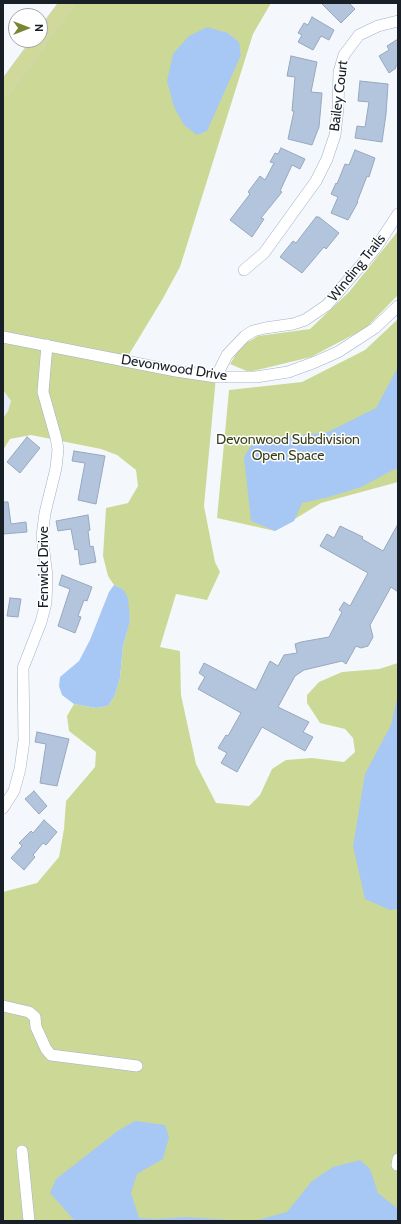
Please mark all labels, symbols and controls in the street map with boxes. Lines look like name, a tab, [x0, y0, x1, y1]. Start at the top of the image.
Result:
north arrow	[8, 8, 48, 48]
text: N	[32, 24, 46, 32]
street label: Bailey Court	[326, 60, 352, 132]
street label: Winding Trails	[325, 231, 389, 305]
street label: Devonwood Drive	[120, 351, 228, 385]
park label: Devonwood Subdivision Open Space	[216, 432, 360, 464]
street label: Fenwick Drive	[36, 526, 52, 608]

